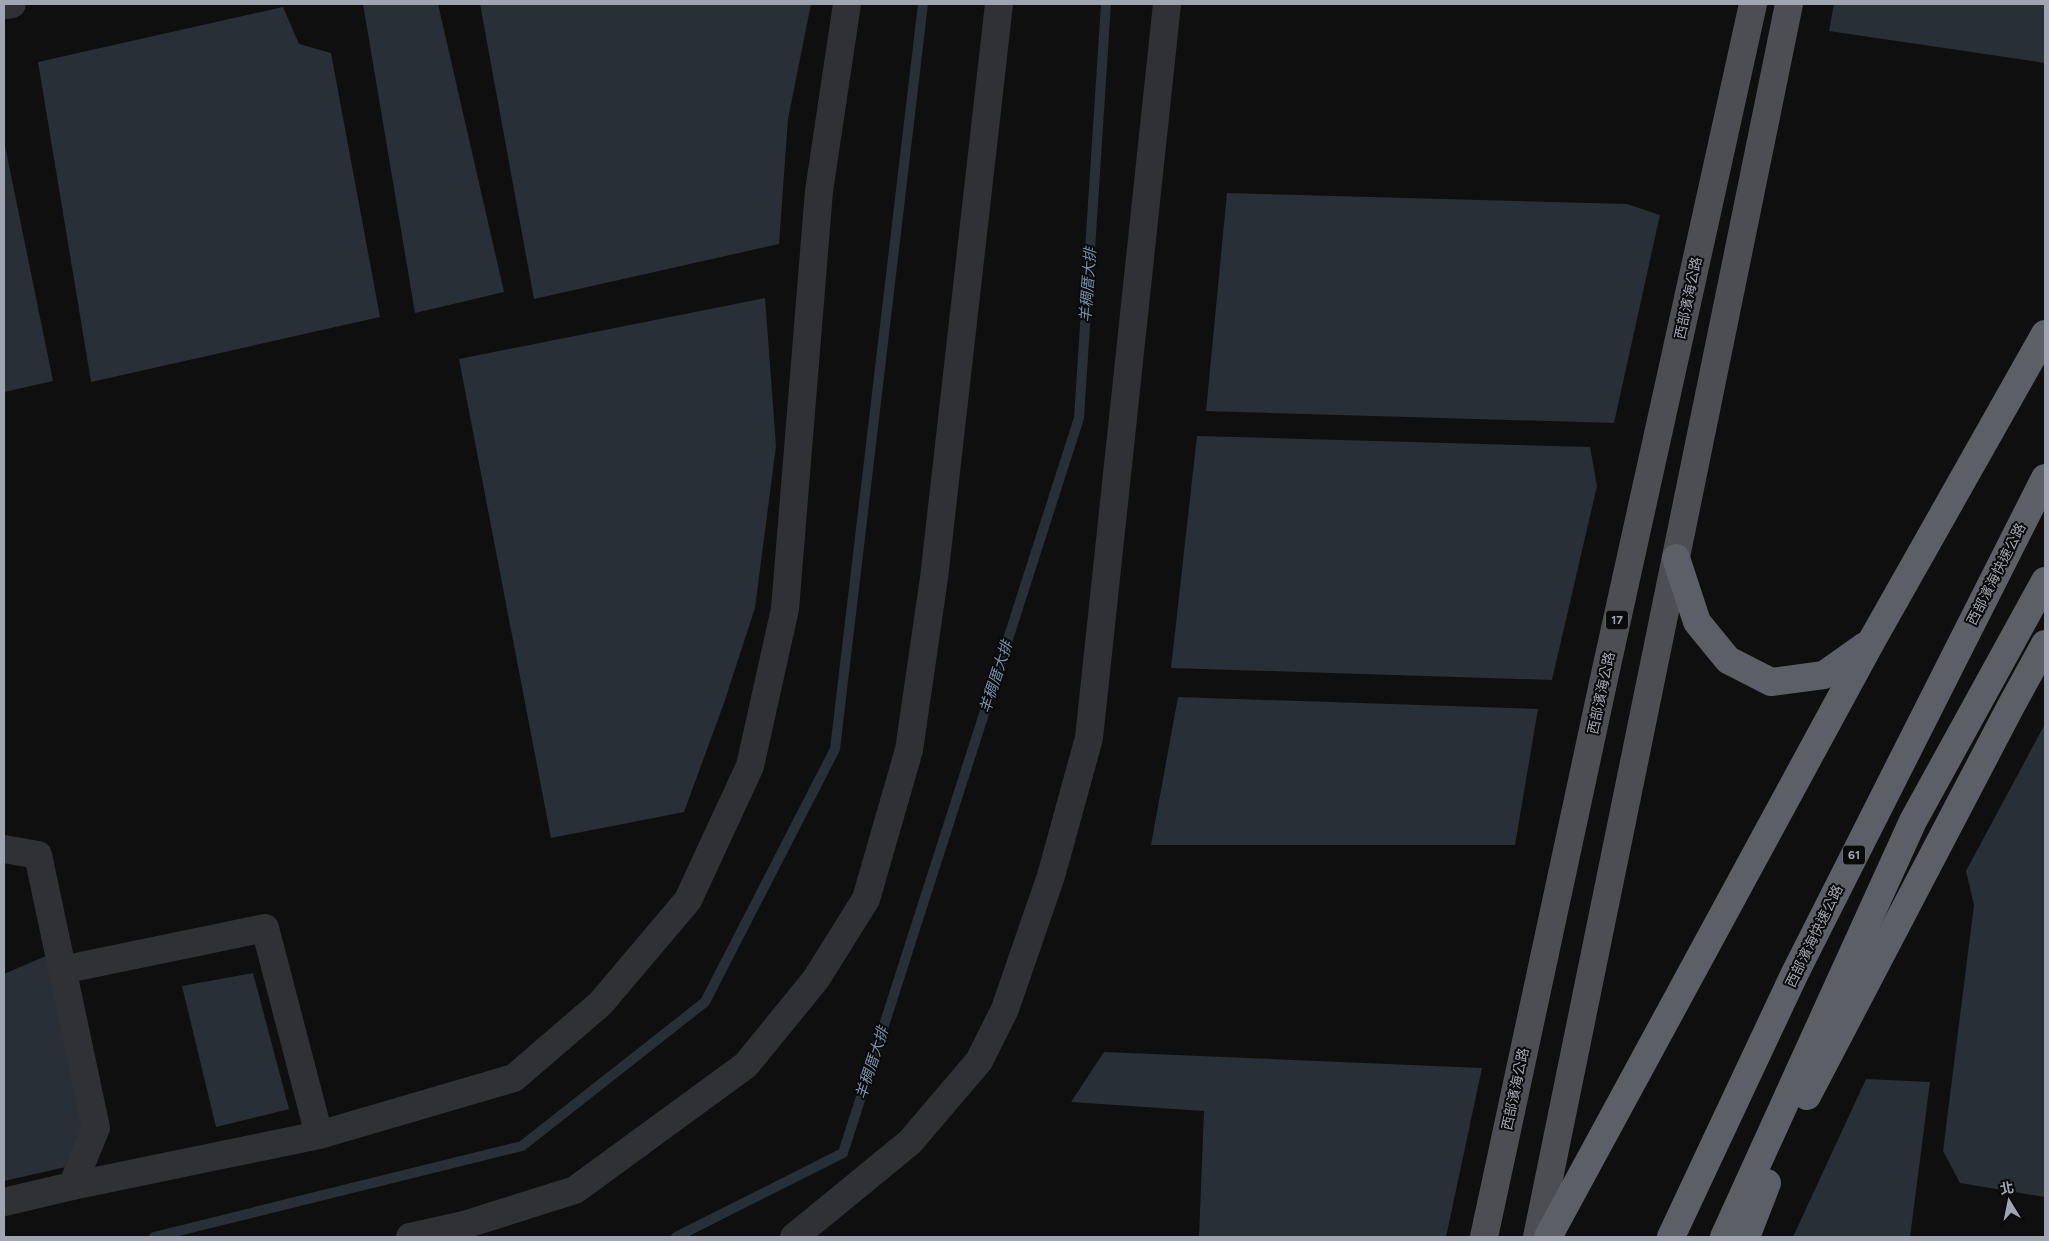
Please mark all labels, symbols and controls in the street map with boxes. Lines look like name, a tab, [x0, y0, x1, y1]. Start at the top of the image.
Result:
water label: 羊稠厝大排	[1076, 245, 1100, 323]
street label: 西部濱海公路	[1671, 255, 1706, 341]
street label: 西部濱海快速公路	[1963, 520, 2029, 628]
road number: 17	[1606, 610, 1628, 630]
water label: 羊稠厝大排	[976, 637, 1017, 715]
street label: 西部濱海公路	[1584, 650, 1619, 736]
road number: 61	[1843, 846, 1865, 864]
street label: 西部濱海快速公路	[1782, 882, 1847, 990]
water label: 羊稠厝大排	[852, 1023, 893, 1101]
street label: 西部濱海公路	[1498, 1046, 1533, 1132]
north arrow	[1984, 1176, 2034, 1226]
text: 北	[1998, 1179, 2015, 1198]

